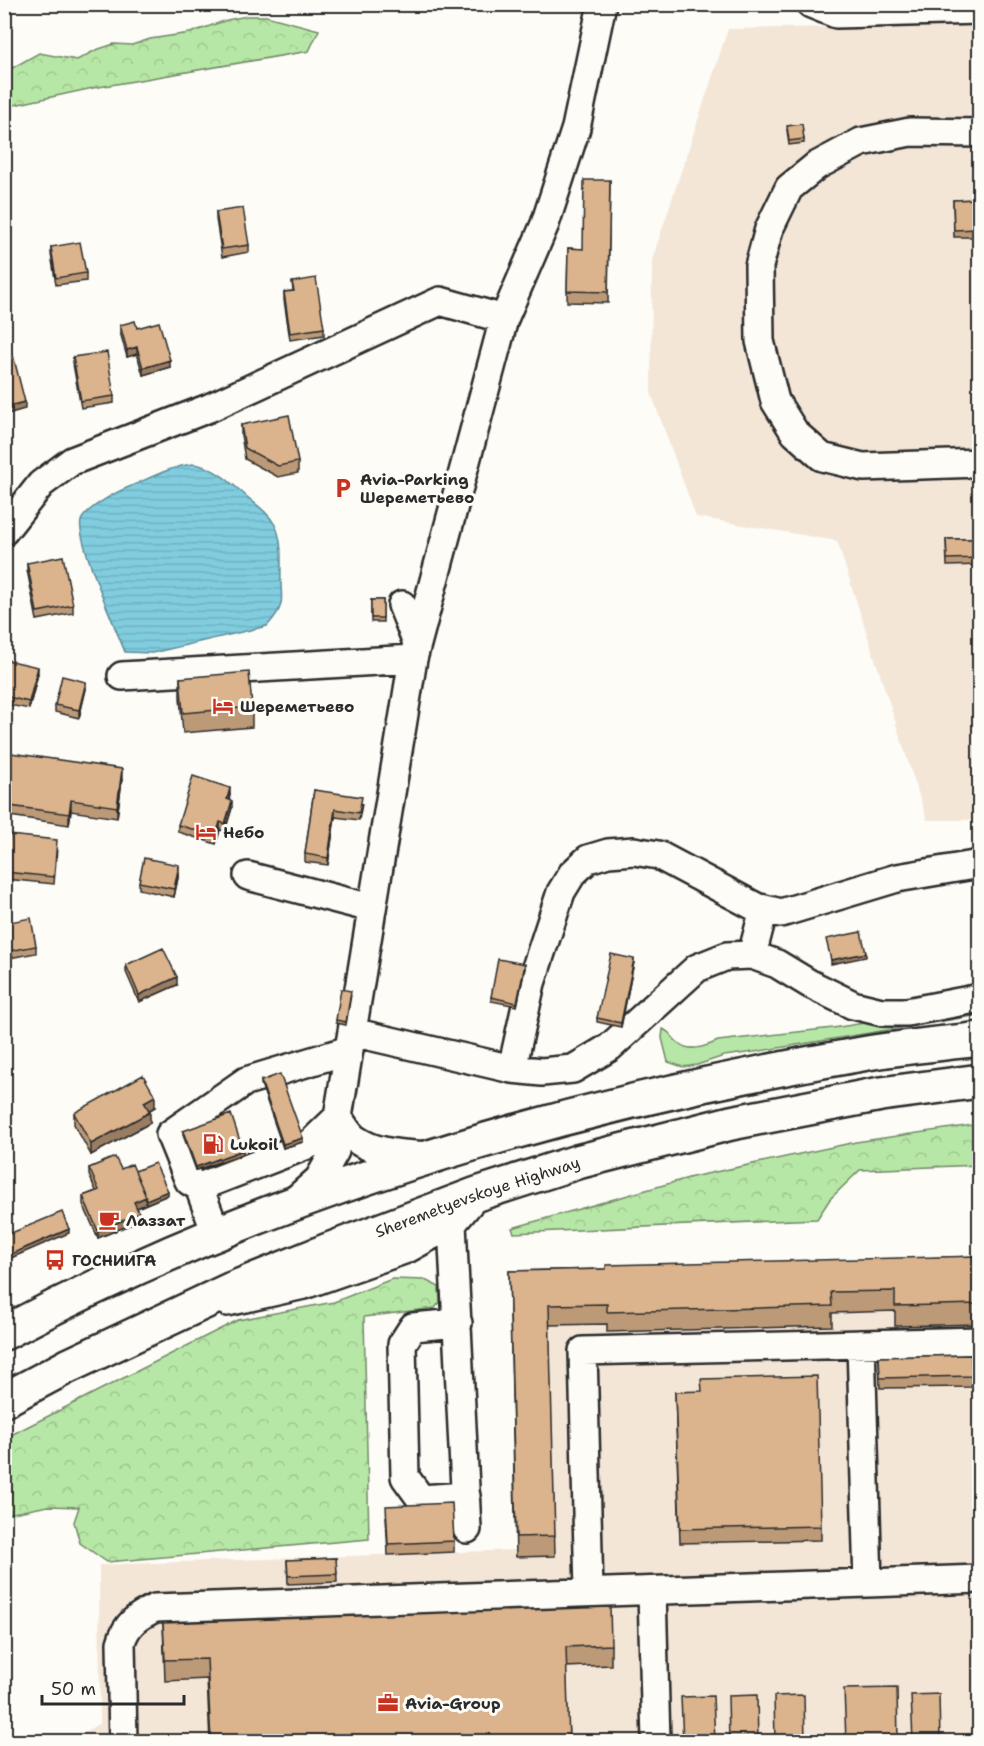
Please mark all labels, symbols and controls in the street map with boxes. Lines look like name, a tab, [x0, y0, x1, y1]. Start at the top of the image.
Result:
place label: Avia-Parking Шереметьево	[360, 469, 475, 508]
parking icon: Avia-Parking Шереметьево	[331, 476, 355, 500]
hotel icon: Шереметьево	[211, 694, 235, 718]
place label: Шереметьево	[240, 696, 355, 717]
hotel icon: Небо	[194, 820, 218, 844]
place label: Небо	[223, 822, 264, 843]
fuel station icon: Lukoil	[201, 1132, 225, 1156]
place label: Lukoil	[230, 1134, 279, 1155]
street label: Sheremetyevskoye Highway	[372, 1151, 582, 1242]
cafe icon: Лаззат	[97, 1208, 121, 1232]
place label: Лаззат	[126, 1210, 186, 1231]
bus stop icon: ГОСНИИГА	[43, 1248, 67, 1272]
place label: ГОСНИИГА	[72, 1250, 156, 1271]
scale bar	[42, 1668, 184, 1706]
text: 50 m	[51, 1677, 96, 1701]
office icon: Avia-Group	[376, 1691, 400, 1715]
place label: Avia-Group	[405, 1693, 501, 1714]

